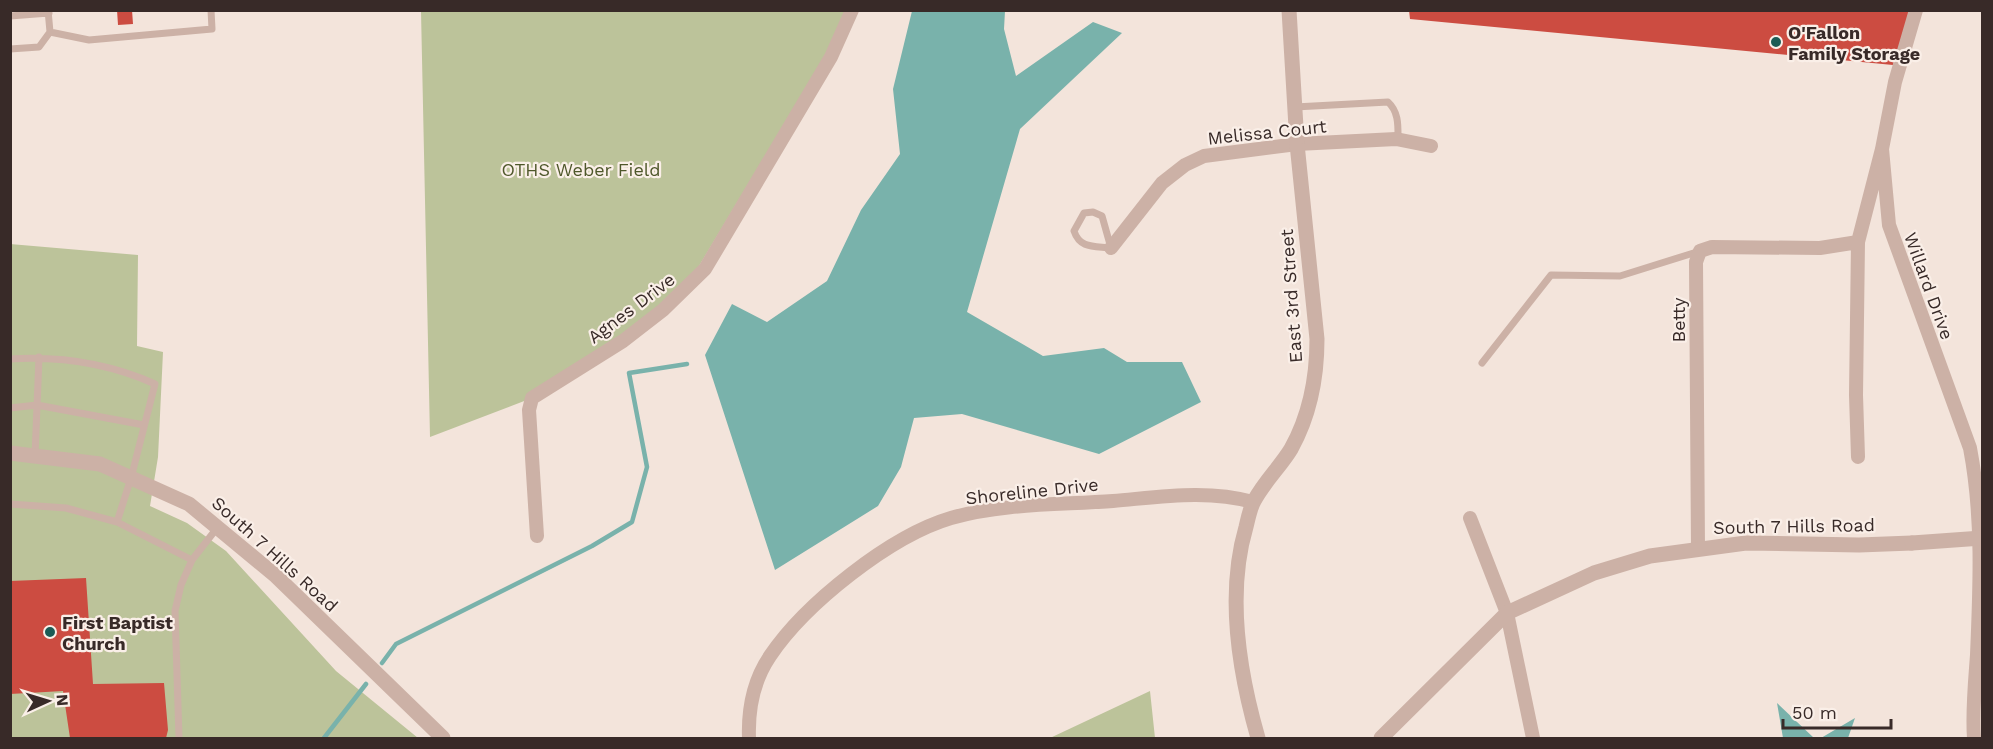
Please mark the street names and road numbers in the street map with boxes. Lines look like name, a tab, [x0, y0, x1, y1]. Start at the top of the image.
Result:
street label: Melissa Court	[1207, 115, 1328, 149]
street label: East 3rd Street	[1276, 228, 1306, 364]
street label: Willard Drive	[1900, 230, 1958, 342]
street label: Agnes Drive	[583, 269, 679, 347]
street label: Betty	[1668, 297, 1689, 343]
street label: Shoreline Drive	[964, 474, 1100, 508]
street label: South 7 Hills Road	[208, 492, 342, 616]
street label: South 7 Hills Road	[1713, 514, 1875, 538]

